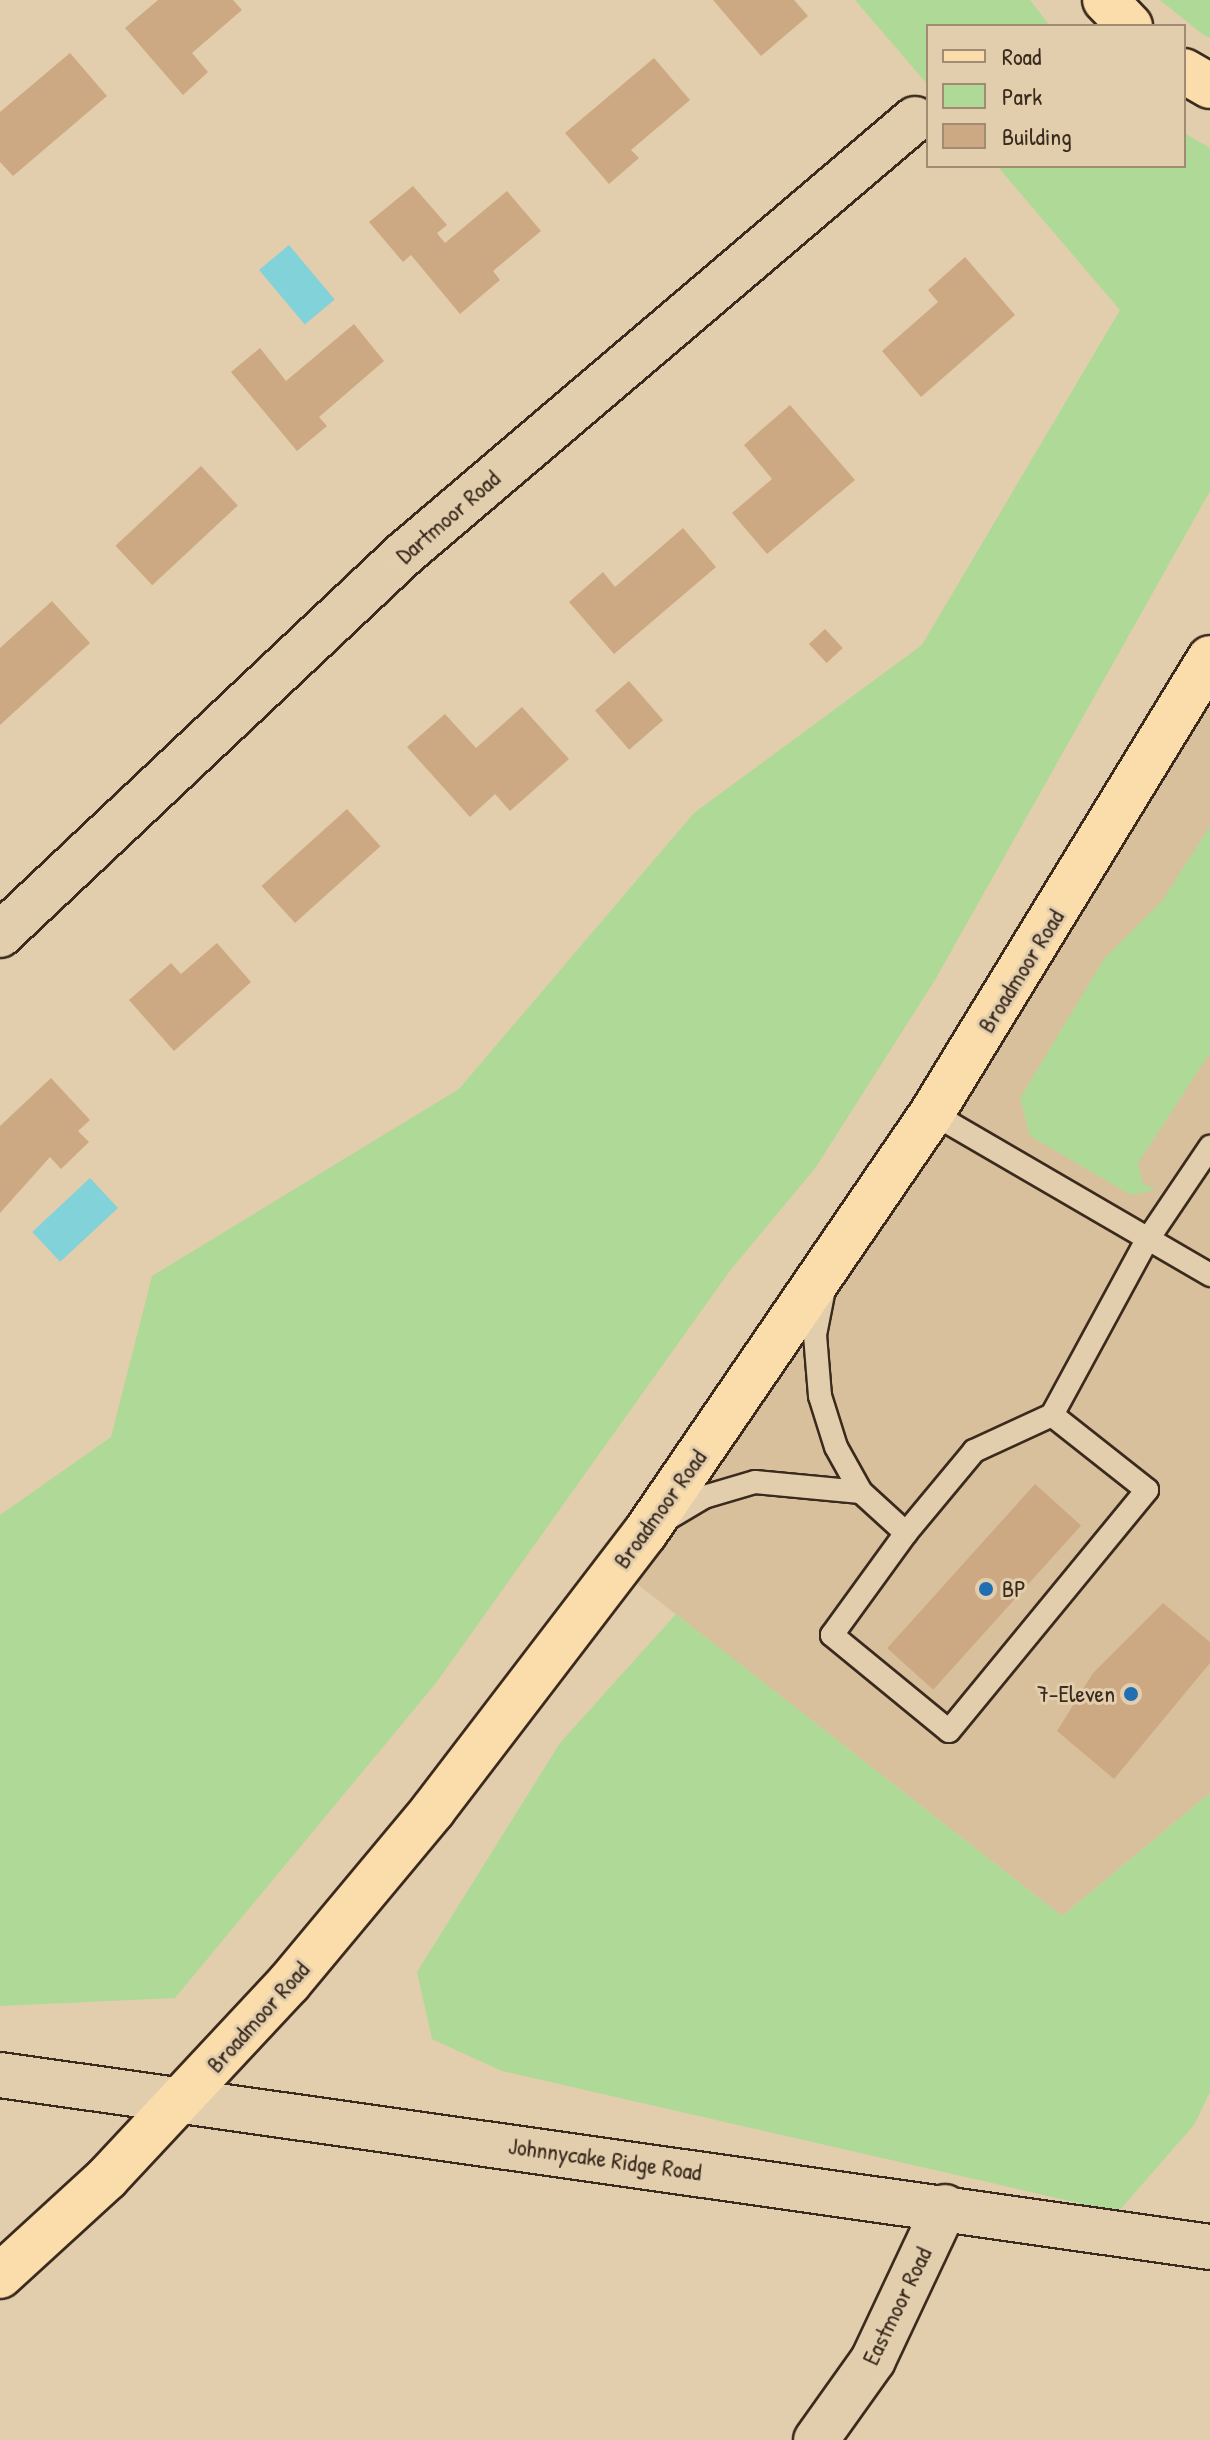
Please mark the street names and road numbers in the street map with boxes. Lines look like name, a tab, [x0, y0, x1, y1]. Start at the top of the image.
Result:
street label: Dartmoor Road	[390, 464, 506, 570]
street label: Broadmoor Road	[972, 904, 1070, 1038]
street label: Broadmoor Road	[607, 1444, 713, 1574]
street label: Broadmoor Road	[201, 1955, 315, 2079]
street label: Johnnycake Ridge Road	[506, 2131, 704, 2187]
street label: Eastmoor Road	[856, 2242, 938, 2370]

